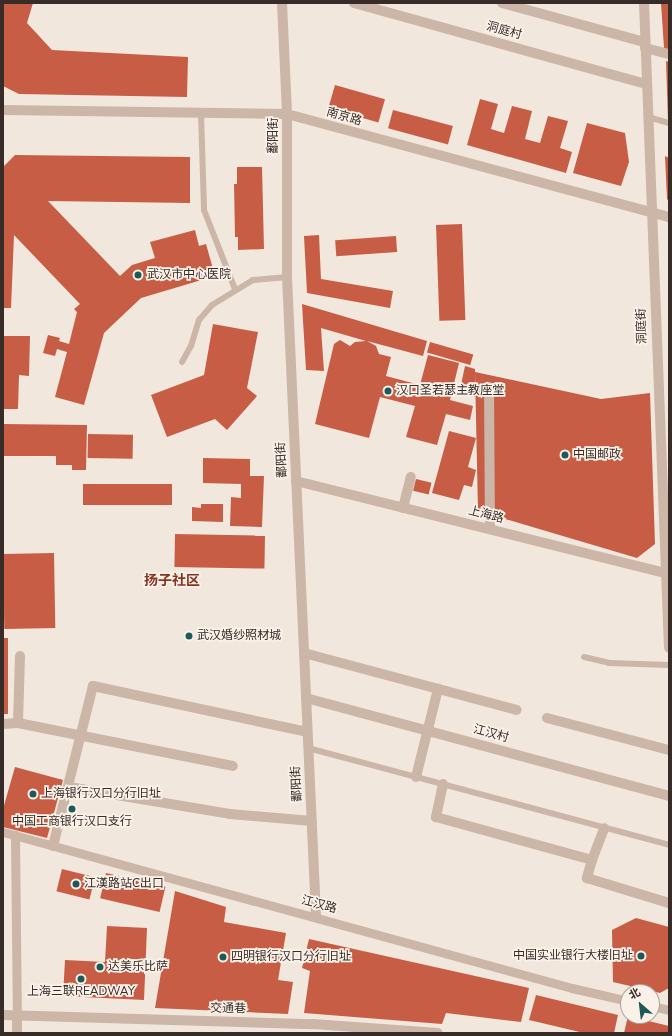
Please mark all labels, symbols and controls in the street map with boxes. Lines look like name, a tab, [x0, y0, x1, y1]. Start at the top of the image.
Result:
street label: 洞庭村	[485, 19, 523, 43]
street label: 南京路	[325, 105, 363, 129]
street label: 鄱阳街	[267, 118, 281, 154]
place label: 武汉市中心医院	[147, 268, 231, 282]
marker: 武汉市中心医院	[132, 269, 144, 281]
street label: 洞庭街	[634, 308, 650, 344]
place label: 汉口圣若瑟主教座堂	[396, 384, 504, 398]
marker: 汉口圣若瑟主教座堂	[383, 386, 393, 396]
street label: 鄱阳街	[274, 442, 290, 478]
place label: 中国邮政	[573, 448, 621, 462]
marker: 中国邮政	[560, 450, 570, 460]
street label: 上海路	[467, 504, 505, 526]
district label: 扬子社区	[144, 573, 200, 589]
place label: 武汉婚纱照材城	[197, 629, 281, 643]
marker: 武汉婚纱照材城	[184, 631, 194, 641]
street label: 江汉村	[472, 722, 510, 746]
street label: 鄱阳街	[289, 766, 305, 802]
place label: 上海银行汉口分行旧址	[41, 787, 161, 801]
marker: 上海银行汉口分行旧址	[28, 789, 38, 799]
marker: 中国工商银行汉口支行	[67, 804, 77, 814]
place label: 中国工商银行汉口支行	[12, 815, 132, 829]
place label: 江漢路站C出口	[84, 877, 164, 891]
marker: 江漢路站C出口	[71, 879, 81, 889]
street label: 江汉路	[300, 893, 338, 917]
place label: 中国实业银行大楼旧址	[513, 949, 633, 963]
place label: 四明银行汉口分行旧址	[231, 950, 351, 964]
marker: 中国实业银行大楼旧址	[636, 951, 646, 961]
marker: 四明银行汉口分行旧址	[218, 952, 228, 962]
place label: 达美乐比萨	[108, 960, 168, 974]
marker: 达美乐比萨	[95, 962, 105, 972]
marker: 上海三联READWAY	[76, 974, 86, 984]
north arrow	[620, 984, 660, 1024]
place label: 上海三联READWAY	[27, 985, 135, 999]
text: 北	[626, 985, 643, 1003]
street label: 交通巷	[210, 1001, 246, 1017]

